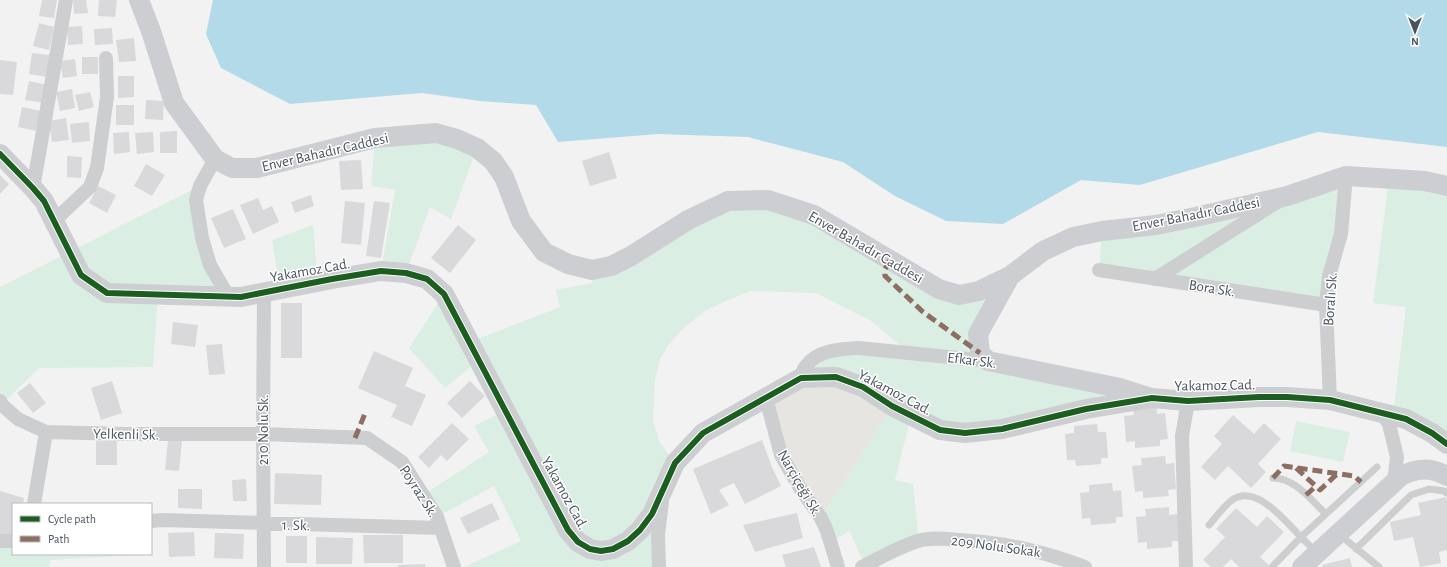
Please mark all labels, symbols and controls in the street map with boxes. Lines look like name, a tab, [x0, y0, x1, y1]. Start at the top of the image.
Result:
north arrow	[1395, 12, 1435, 52]
text: N	[1411, 36, 1419, 47]
street label: Enver Bahadır Caddesi	[260, 131, 390, 174]
street label: Enver Bahadır Caddesi	[1131, 195, 1261, 234]
street label: Enver Bahadır Caddesi	[806, 209, 926, 286]
street label: Yakamoz Cad.	[269, 256, 351, 285]
street label: Boralı Sk.	[1321, 272, 1340, 326]
street label: Bora Sk.	[1188, 277, 1236, 300]
street label: Efkar Sk.	[946, 350, 997, 371]
street label: Yakamoz Cad.	[856, 367, 934, 418]
street label: Yakamoz Cad.	[1174, 377, 1256, 394]
street label: 210 Nolu Sk.	[256, 395, 271, 465]
street label: Yelkenli Sk.	[93, 426, 159, 443]
street label: Narçiçeği Sk.	[775, 447, 825, 519]
street label: Yakamoz Cad.	[538, 454, 591, 532]
street label: Poyraz Sk.	[396, 463, 441, 520]
legend	[12, 503, 152, 555]
text: Cycle path	[48, 513, 96, 526]
street label: 1. Sk.	[282, 518, 310, 533]
text: Path	[48, 533, 70, 545]
street label: 209 Nolu Sokak	[950, 533, 1042, 560]

